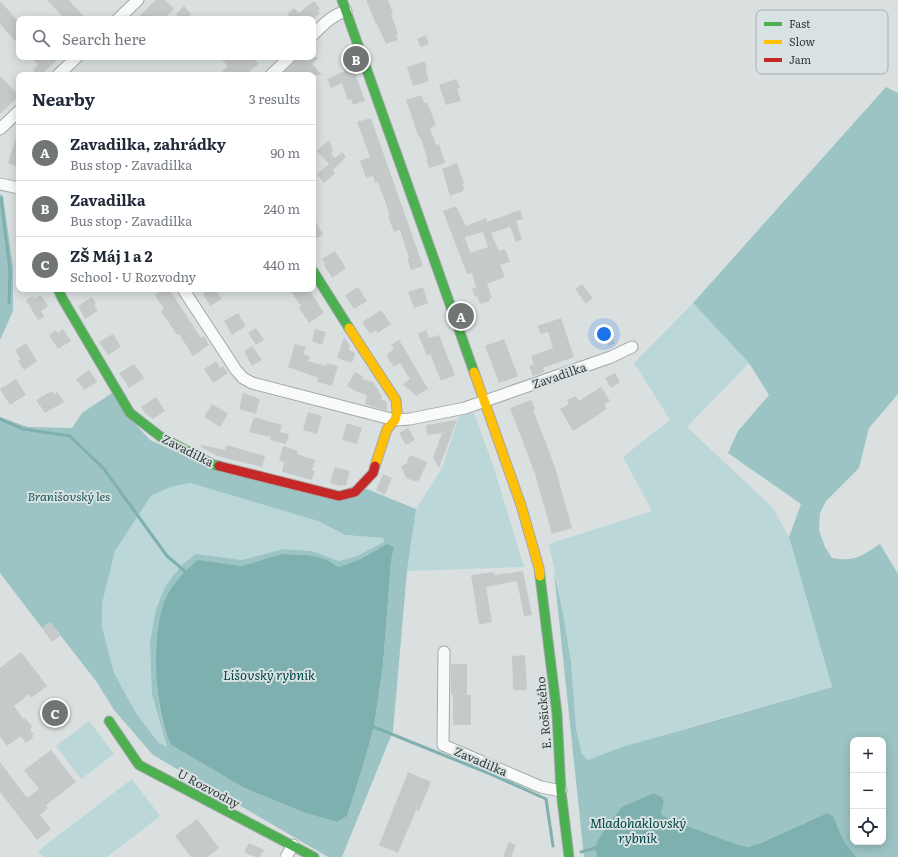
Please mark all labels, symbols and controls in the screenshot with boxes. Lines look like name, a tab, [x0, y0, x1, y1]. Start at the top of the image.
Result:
legend	[756, 10, 888, 74]
text: Fast	[789, 15, 811, 31]
search box	[16, 16, 316, 60]
icon: search	[30, 27, 52, 49]
text: Search here	[62, 27, 146, 50]
text: Slow	[789, 33, 815, 49]
pin: B	[343, 44, 369, 74]
text: Jam	[789, 51, 812, 67]
text: Nearby	[32, 86, 95, 111]
text: 3 results	[249, 89, 300, 108]
text: Zavadilka, zahrádky	[70, 132, 226, 155]
text: A	[40, 143, 50, 162]
text: 90 m	[270, 143, 300, 162]
text: Bus stop · Zavadilka	[70, 155, 192, 174]
text: Zavadilka	[70, 188, 146, 211]
text: B	[41, 199, 49, 218]
text: 240 m	[264, 199, 300, 218]
text: Bus stop · Zavadilka	[70, 211, 192, 230]
text: ZŠ Máj 1 a 2	[70, 244, 153, 267]
text: C	[40, 255, 50, 274]
text: 440 m	[263, 255, 300, 274]
text: School · U Rozvodny	[70, 267, 196, 286]
pin: A	[448, 301, 474, 331]
your location	[594, 324, 614, 344]
street label: Zavadilka	[529, 357, 589, 393]
street label: Zavadilka	[159, 429, 218, 471]
park label: Branišovský les	[28, 487, 110, 505]
water label: Lišovský rybník	[223, 665, 316, 684]
street label: E. Rošického	[531, 676, 555, 750]
pin: C	[42, 698, 68, 728]
map controls	[850, 737, 886, 845]
button: +	[850, 737, 886, 773]
street label: Zavadilka	[452, 742, 511, 780]
street label: U Rozvodny	[174, 764, 244, 812]
button: −	[850, 773, 886, 809]
button: locate	[850, 809, 886, 845]
water label: Mladohaklovský rybník	[590, 813, 686, 847]

